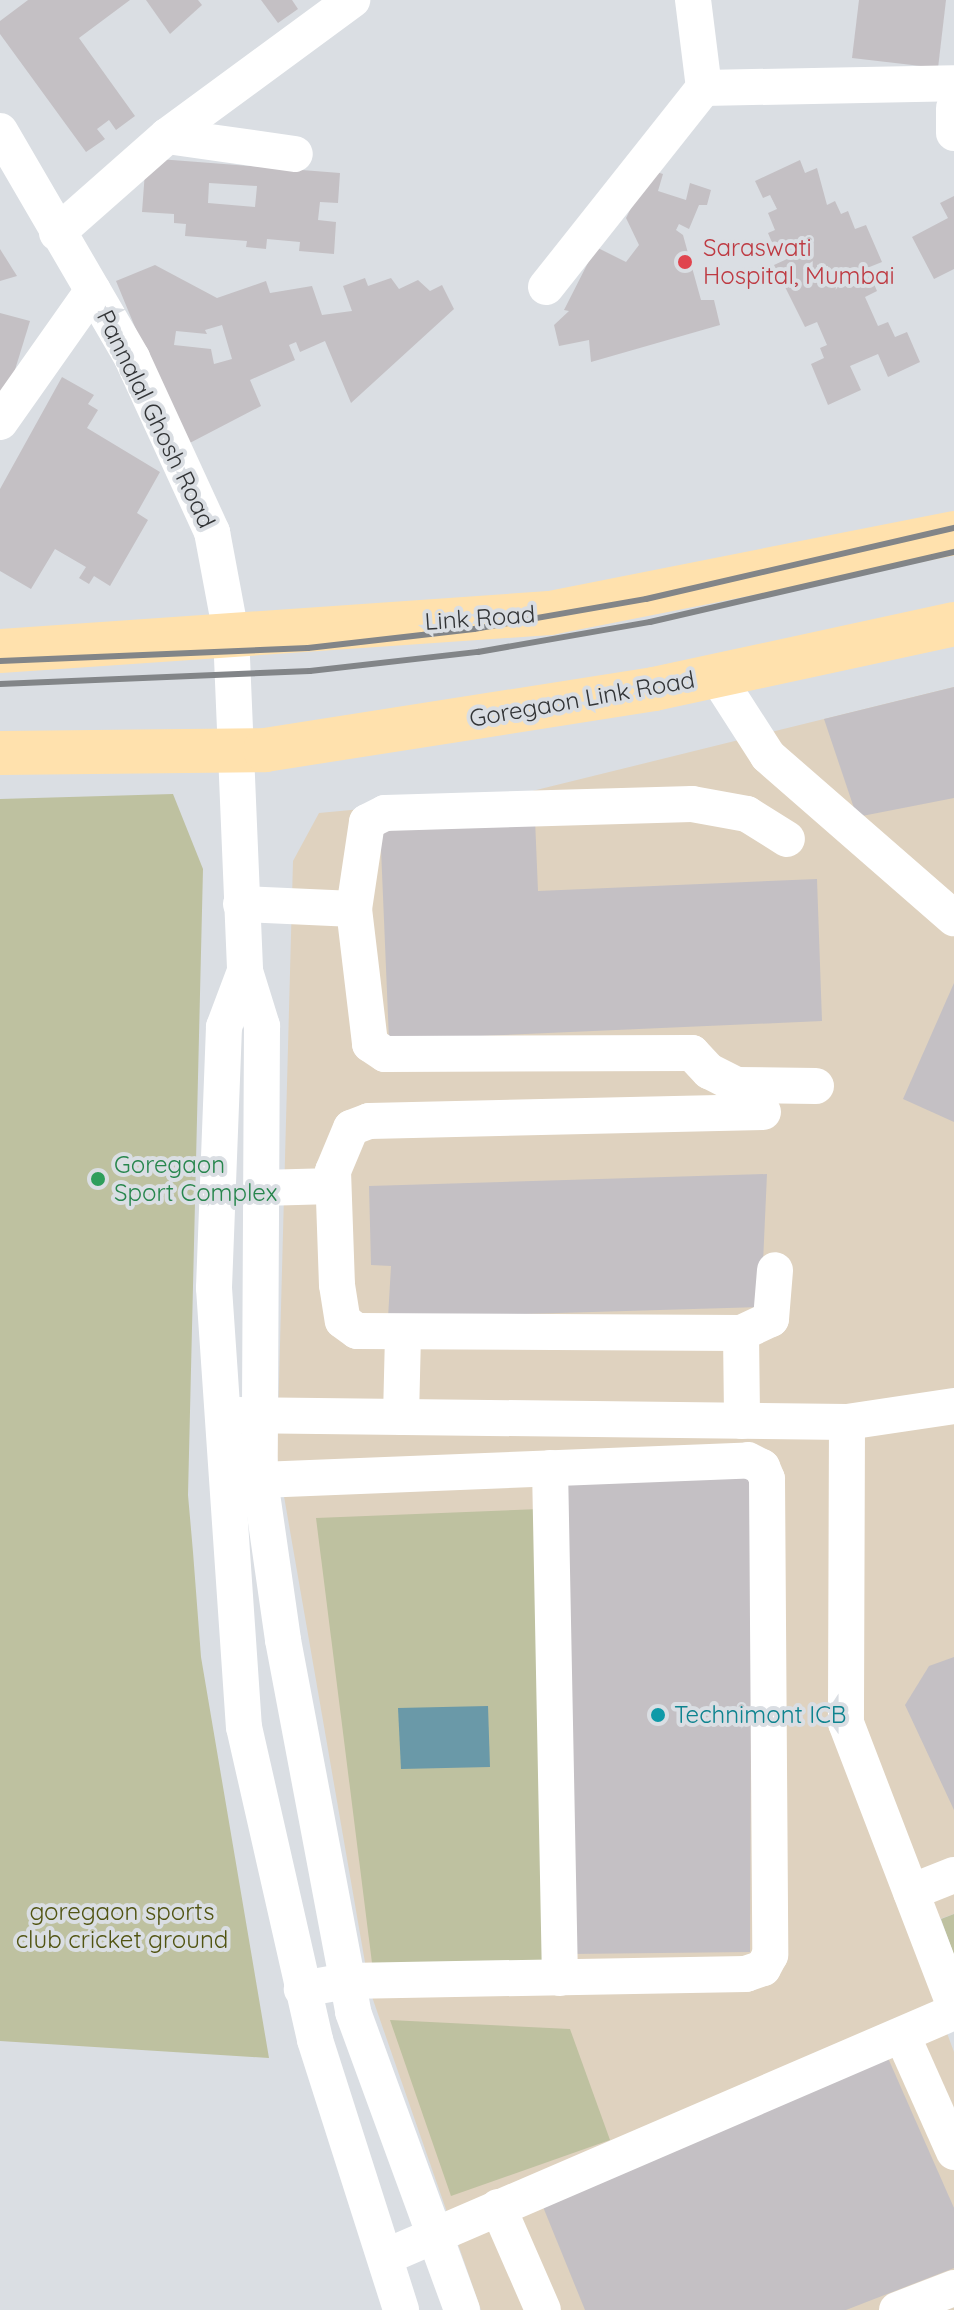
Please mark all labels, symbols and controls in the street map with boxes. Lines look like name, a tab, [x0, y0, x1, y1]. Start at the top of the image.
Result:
place label: Saraswati Hospital, Mumbai	[703, 234, 895, 290]
marker: Saraswati Hospital, Mumbai	[674, 251, 696, 273]
street label: Pannalal Ghosh Road	[91, 305, 221, 533]
street label: Link Road	[424, 600, 536, 636]
street label: Goregaon Link Road	[467, 665, 697, 733]
place label: Goregaon Sport Complex	[114, 1151, 277, 1207]
marker: Goregaon Sport Complex	[89, 1170, 107, 1188]
place label: Technimont ICB	[674, 1701, 846, 1729]
marker: Technimont ICB	[649, 1706, 667, 1724]
park label: goregaon sports club cricket ground	[16, 1898, 228, 1954]

